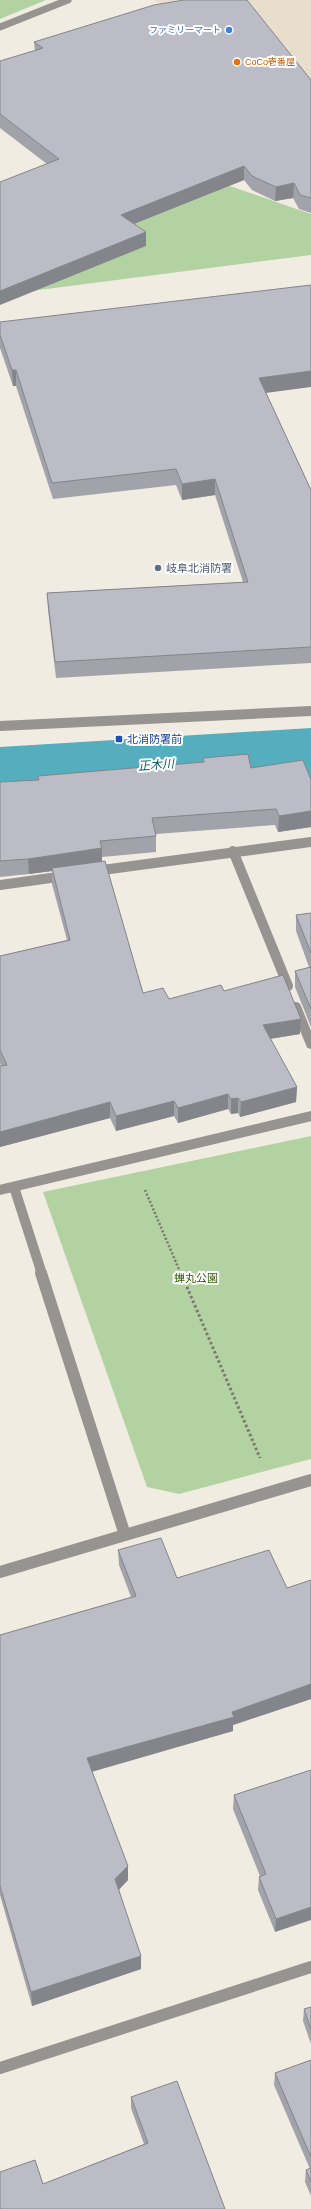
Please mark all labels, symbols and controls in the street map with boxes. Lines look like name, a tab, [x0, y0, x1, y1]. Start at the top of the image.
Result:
place label: ファミリーマート	[149, 25, 221, 35]
marker: ファミリーマート	[224, 25, 234, 35]
marker: CoCo壱番屋	[232, 57, 242, 67]
place label: CoCo壱番屋	[245, 57, 295, 67]
place label: 岐阜北消防署	[166, 562, 232, 574]
marker: 岐阜北消防署	[153, 563, 163, 573]
place label: 北消防署前	[127, 733, 182, 745]
marker: 北消防署前	[114, 734, 124, 744]
water label: 正木川	[138, 757, 176, 773]
park label: 蝉丸公園	[174, 1272, 218, 1284]

